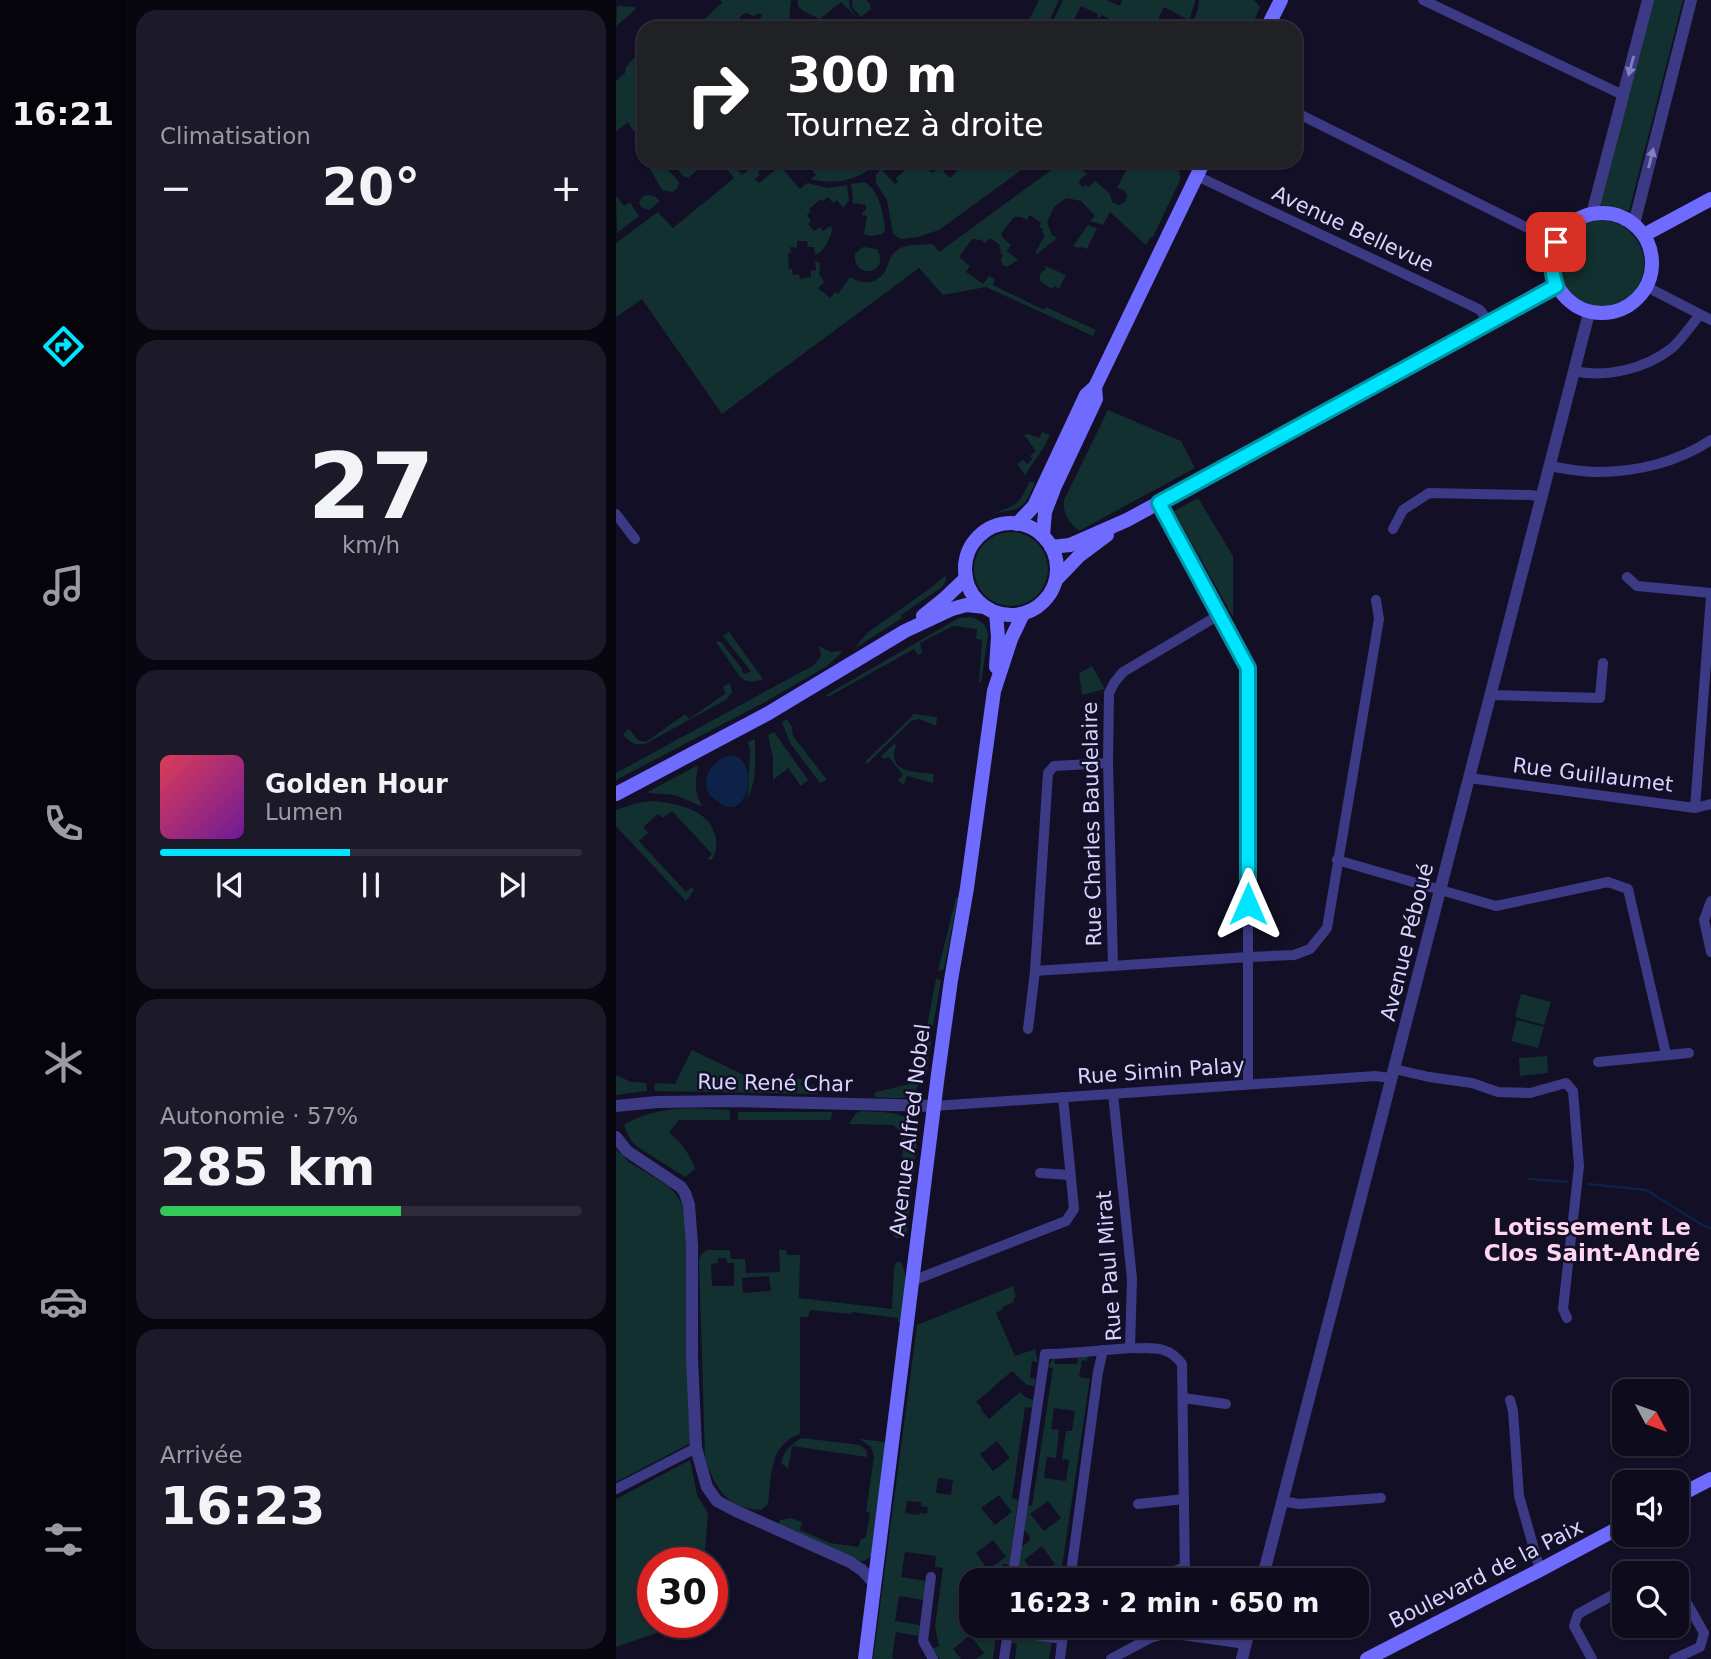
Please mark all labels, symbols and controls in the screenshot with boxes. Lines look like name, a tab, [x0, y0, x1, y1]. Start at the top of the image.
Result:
text: 300 m	[787, 47, 957, 104]
icon: right	[672, 49, 763, 140]
one-way arrow	[1625, 56, 1635, 77]
text: 16:21	[12, 95, 114, 133]
text: Tournez à droite	[787, 106, 1044, 144]
text: Climatisation	[160, 123, 311, 149]
one-way arrow	[1646, 147, 1657, 169]
text: 20°	[322, 157, 420, 217]
text: −	[160, 166, 192, 210]
text: +	[550, 166, 582, 210]
street label: Avenue Bellevue	[1268, 181, 1438, 277]
pin	[1526, 212, 1586, 272]
icon: arrive	[1537, 223, 1575, 261]
icon: directions	[39, 322, 88, 371]
text: 27	[308, 434, 434, 539]
text: km/h	[342, 532, 400, 558]
icon: music	[39, 561, 88, 610]
street label: Rue Charles Baudelaire	[1078, 701, 1106, 947]
street label: Rue Guillaumet	[1511, 753, 1675, 797]
text: Golden Hour	[265, 769, 448, 799]
icon: phone	[39, 799, 88, 848]
text: Lumen	[265, 799, 343, 825]
street label: Avenue Péboué	[1376, 861, 1438, 1023]
icon: previous	[211, 866, 249, 904]
icon: pause	[352, 866, 390, 904]
icon: next	[493, 866, 531, 904]
position arrow	[1211, 867, 1285, 941]
street label: Avenue Alfred Nobel	[885, 1022, 935, 1238]
icon: climate	[39, 1038, 88, 1087]
street label: Rue Simin Palay	[1077, 1053, 1245, 1089]
street label: Rue René Char	[697, 1070, 853, 1096]
text: Autonomie · 57%	[160, 1103, 358, 1129]
text: 285 km	[160, 1137, 375, 1197]
street label: Rue Paul Mirat	[1092, 1190, 1126, 1342]
district label: Lotissement Le Clos Saint-André	[1484, 1214, 1700, 1266]
icon: car	[39, 1277, 88, 1326]
north arrow	[1612, 1379, 1689, 1456]
map controls	[1612, 1379, 1689, 1638]
text: Arrivée	[160, 1442, 243, 1468]
button: sound	[1612, 1470, 1689, 1547]
text: 16:23	[160, 1476, 326, 1536]
icon: filters	[39, 1515, 88, 1564]
street label: Boulevard de la Paix	[1385, 1515, 1587, 1633]
speed limit sign: 30	[637, 1547, 728, 1638]
button: search	[1612, 1561, 1689, 1638]
text: 16:23 · 2 min · 650 m	[1009, 1588, 1319, 1618]

